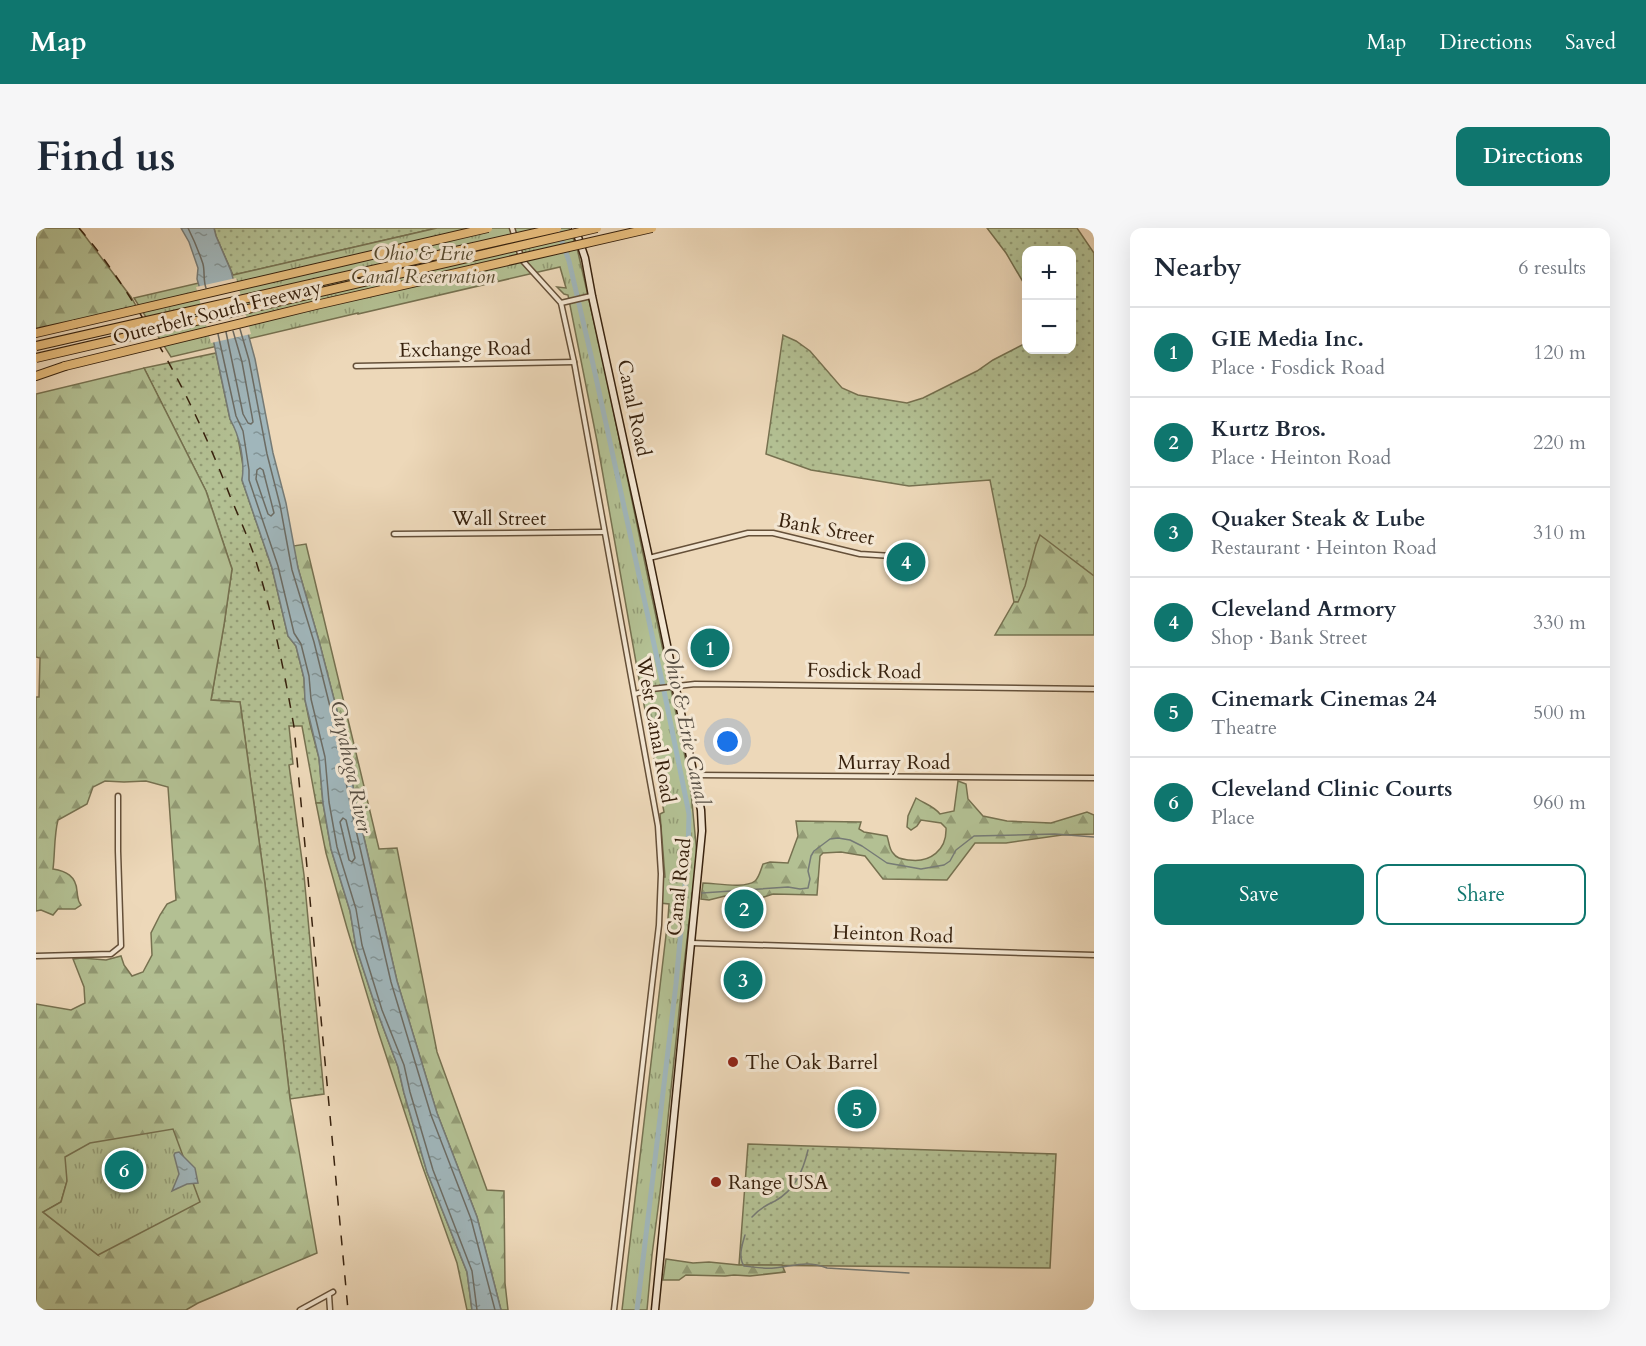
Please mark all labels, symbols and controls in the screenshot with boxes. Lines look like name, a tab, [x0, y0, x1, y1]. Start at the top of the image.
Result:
text: Map	[30, 23, 87, 61]
text: Map	[1366, 28, 1406, 57]
text: Directions	[1439, 28, 1532, 57]
text: Saved	[1565, 28, 1616, 57]
button: Directions	[1456, 127, 1610, 186]
text: Find us	[36, 128, 176, 185]
park label: Ohio & Erie Canal Reservation	[351, 240, 495, 290]
map controls	[1022, 246, 1076, 354]
button: +	[1022, 246, 1076, 300]
text: Nearby	[1154, 250, 1242, 285]
text: 6 results	[1518, 254, 1586, 281]
street label: Outerbelt South Freeway	[110, 273, 325, 351]
button: −	[1022, 300, 1076, 354]
text: GIE Media Inc.	[1211, 324, 1364, 354]
street label: Exchange Road	[399, 334, 532, 364]
text: 1	[1168, 339, 1179, 366]
text: 120 m	[1533, 339, 1586, 366]
text: Place · Fosdick Road	[1211, 354, 1385, 381]
street label: Canal Road	[611, 357, 658, 459]
text: Kurtz Bros.	[1211, 414, 1326, 444]
text: 2	[1168, 429, 1179, 456]
text: 220 m	[1533, 429, 1586, 456]
text: Place · Heinton Road	[1211, 444, 1391, 471]
text: Quaker Steak & Lube	[1211, 504, 1425, 534]
street label: Wall Street	[451, 505, 547, 532]
street label: Bank Street	[775, 506, 877, 552]
text: 3	[1168, 519, 1179, 546]
text: 310 m	[1533, 519, 1586, 546]
text: Restaurant · Heinton Road	[1211, 534, 1437, 561]
pin: 4	[886, 540, 926, 584]
text: Cleveland Armory	[1211, 594, 1396, 624]
text: 4	[1168, 609, 1179, 636]
text: 330 m	[1533, 609, 1586, 636]
text: Shop · Bank Street	[1211, 624, 1367, 651]
pin: 1	[690, 626, 730, 670]
water label: Ohio & Erie Canal	[655, 645, 717, 809]
street label: West Canal Road	[630, 654, 682, 806]
street label: Fosdick Road	[807, 657, 922, 686]
text: Cinemark Cinemas 24	[1211, 684, 1437, 714]
water label: Cuyahoga River	[323, 698, 379, 837]
text: 5	[1168, 699, 1179, 726]
text: 500 m	[1533, 699, 1586, 726]
text: Theatre	[1211, 714, 1277, 741]
your location	[713, 727, 742, 756]
street label: Murray Road	[838, 749, 951, 776]
text: Cleveland Clinic Courts	[1211, 774, 1453, 804]
text: 6	[1168, 789, 1179, 816]
text: 960 m	[1533, 789, 1586, 816]
text: Place	[1211, 804, 1255, 831]
street label: Canal Road	[660, 836, 698, 937]
button: Save	[1154, 864, 1364, 925]
button: Share	[1376, 864, 1586, 925]
pin: 2	[724, 886, 764, 932]
street label: Heinton Road	[832, 918, 954, 950]
pin: 3	[724, 958, 762, 1002]
place label: The Oak Barrel	[745, 1049, 878, 1076]
marker: The Oak Barrel	[726, 1055, 740, 1069]
pin: 5	[838, 1086, 876, 1132]
pin: 6	[104, 1148, 143, 1192]
place label: Range USA	[728, 1169, 829, 1196]
marker: Range USA	[709, 1175, 723, 1189]

